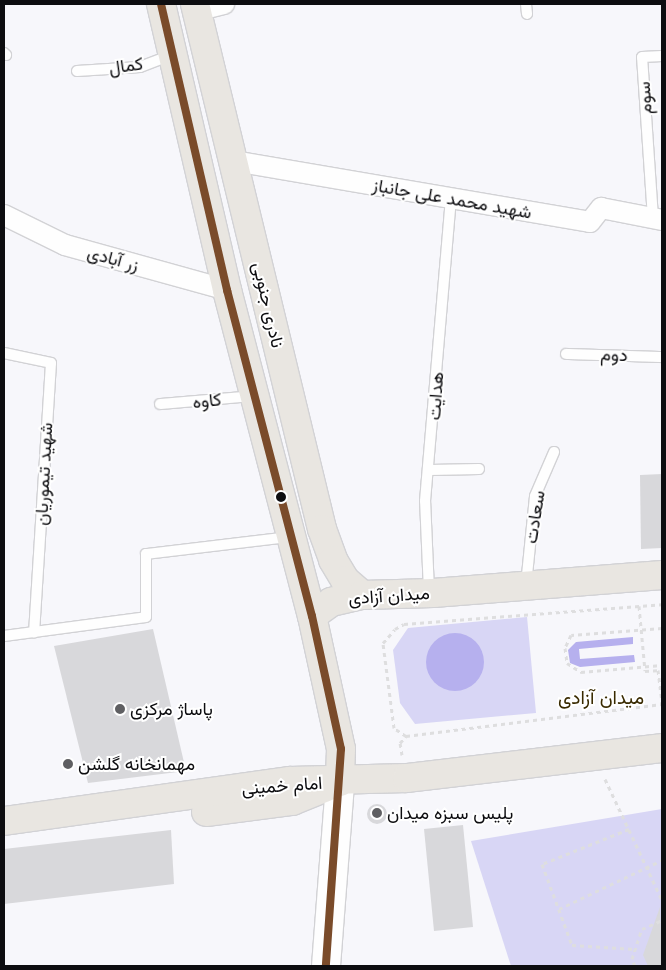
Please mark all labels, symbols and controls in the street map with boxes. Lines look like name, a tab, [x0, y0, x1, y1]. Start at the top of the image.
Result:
street label: کمال	[107, 53, 145, 79]
street label: سوم	[633, 81, 657, 115]
street label: شهید محمد علی جانباز	[371, 174, 533, 224]
street label: زر آبادی	[85, 242, 141, 276]
street label: نادری جنوبی	[248, 260, 288, 350]
street label: دوم	[600, 344, 628, 366]
street label: هدایت	[424, 371, 448, 421]
street label: کاوه	[191, 389, 223, 413]
street label: شهید تیموریان	[31, 422, 57, 526]
street label: سعادت	[520, 489, 550, 545]
unlabelled marker	[276, 492, 286, 502]
street label: میدان آزادی	[348, 582, 430, 610]
district label: میدان آزادی	[558, 687, 644, 709]
place label: پاساژ مرکزی	[130, 698, 213, 720]
marker: پاساژ مرکزی	[114, 703, 126, 715]
place label: مهمانخانه گلشن	[78, 753, 195, 775]
marker: مهمانخانه گلشن	[62, 758, 74, 770]
street label: امام خمینی	[241, 772, 323, 800]
place label: پلیس سبزه میدان	[387, 802, 513, 824]
marker: پلیس سبزه میدان	[371, 807, 383, 819]

